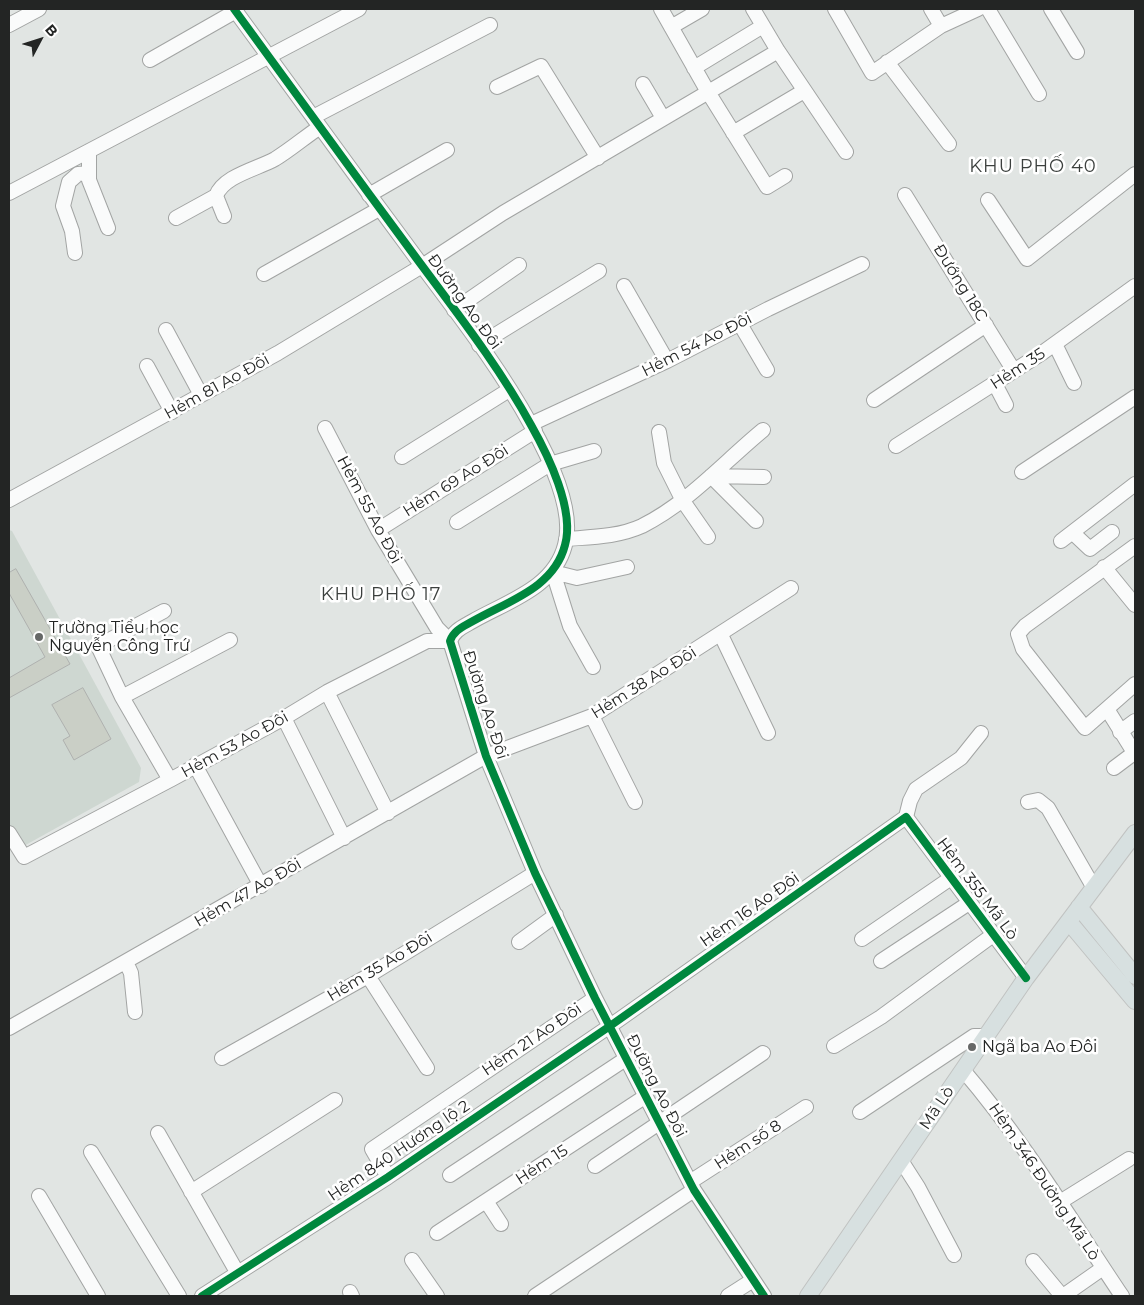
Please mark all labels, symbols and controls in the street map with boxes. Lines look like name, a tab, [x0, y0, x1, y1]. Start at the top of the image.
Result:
north arrow	[15, 15, 65, 65]
text: B	[41, 20, 62, 40]
district label: KHU PHỐ 40	[968, 156, 1098, 178]
street label: Đướng 18C	[929, 241, 991, 325]
street label: Đường Ao Đôi	[423, 251, 505, 353]
street label: Hẻm 54 Ao Đôi	[639, 309, 755, 381]
street label: Hẻm 35	[987, 344, 1049, 394]
street label: Hẻm 81 Ao Đôi	[161, 350, 273, 424]
street label: Hẻm 69 Ao Đôi	[400, 441, 512, 521]
street label: Hẻm 55 Ao Đôi	[333, 453, 405, 567]
district label: KHU PHỐ 17	[319, 584, 443, 606]
place label: Trường Tiểu học Nguyễn Công Trứ	[49, 618, 190, 656]
marker: Trường Tiểu học Nguyễn Công Trứ	[33, 631, 45, 643]
street label: Hẻm 38 Ao Đôi	[588, 643, 700, 723]
street label: Đường Ao Đôi	[458, 648, 512, 762]
street label: Hẻm 53 Ao Đôi	[178, 708, 292, 782]
street label: Hẻm 355 Mã Lò	[932, 834, 1022, 944]
street label: Hẻm 47 Ao Đôi	[191, 855, 305, 931]
street label: Hẻm 16 Ao Đôi	[697, 869, 803, 951]
street label: Hẻm 35 Ao Đôi	[324, 928, 436, 1006]
street label: Hẻm 21 Ao Đôi	[478, 1000, 586, 1080]
street label: Đường Ao Đôi	[622, 1031, 690, 1141]
place label: Ngã ba Ao Đôi	[982, 1037, 1097, 1057]
marker: Ngã ba Ao Đôi	[966, 1041, 978, 1053]
street label: Mã Lò	[916, 1083, 958, 1133]
street label: Hẻm 840 Hương lộ 2	[325, 1096, 473, 1206]
street label: Hẻm 346 Đường Mã Lò	[984, 1100, 1104, 1264]
street label: Hẻm số 8	[711, 1116, 785, 1174]
street label: Hẻm 15	[512, 1141, 572, 1189]

